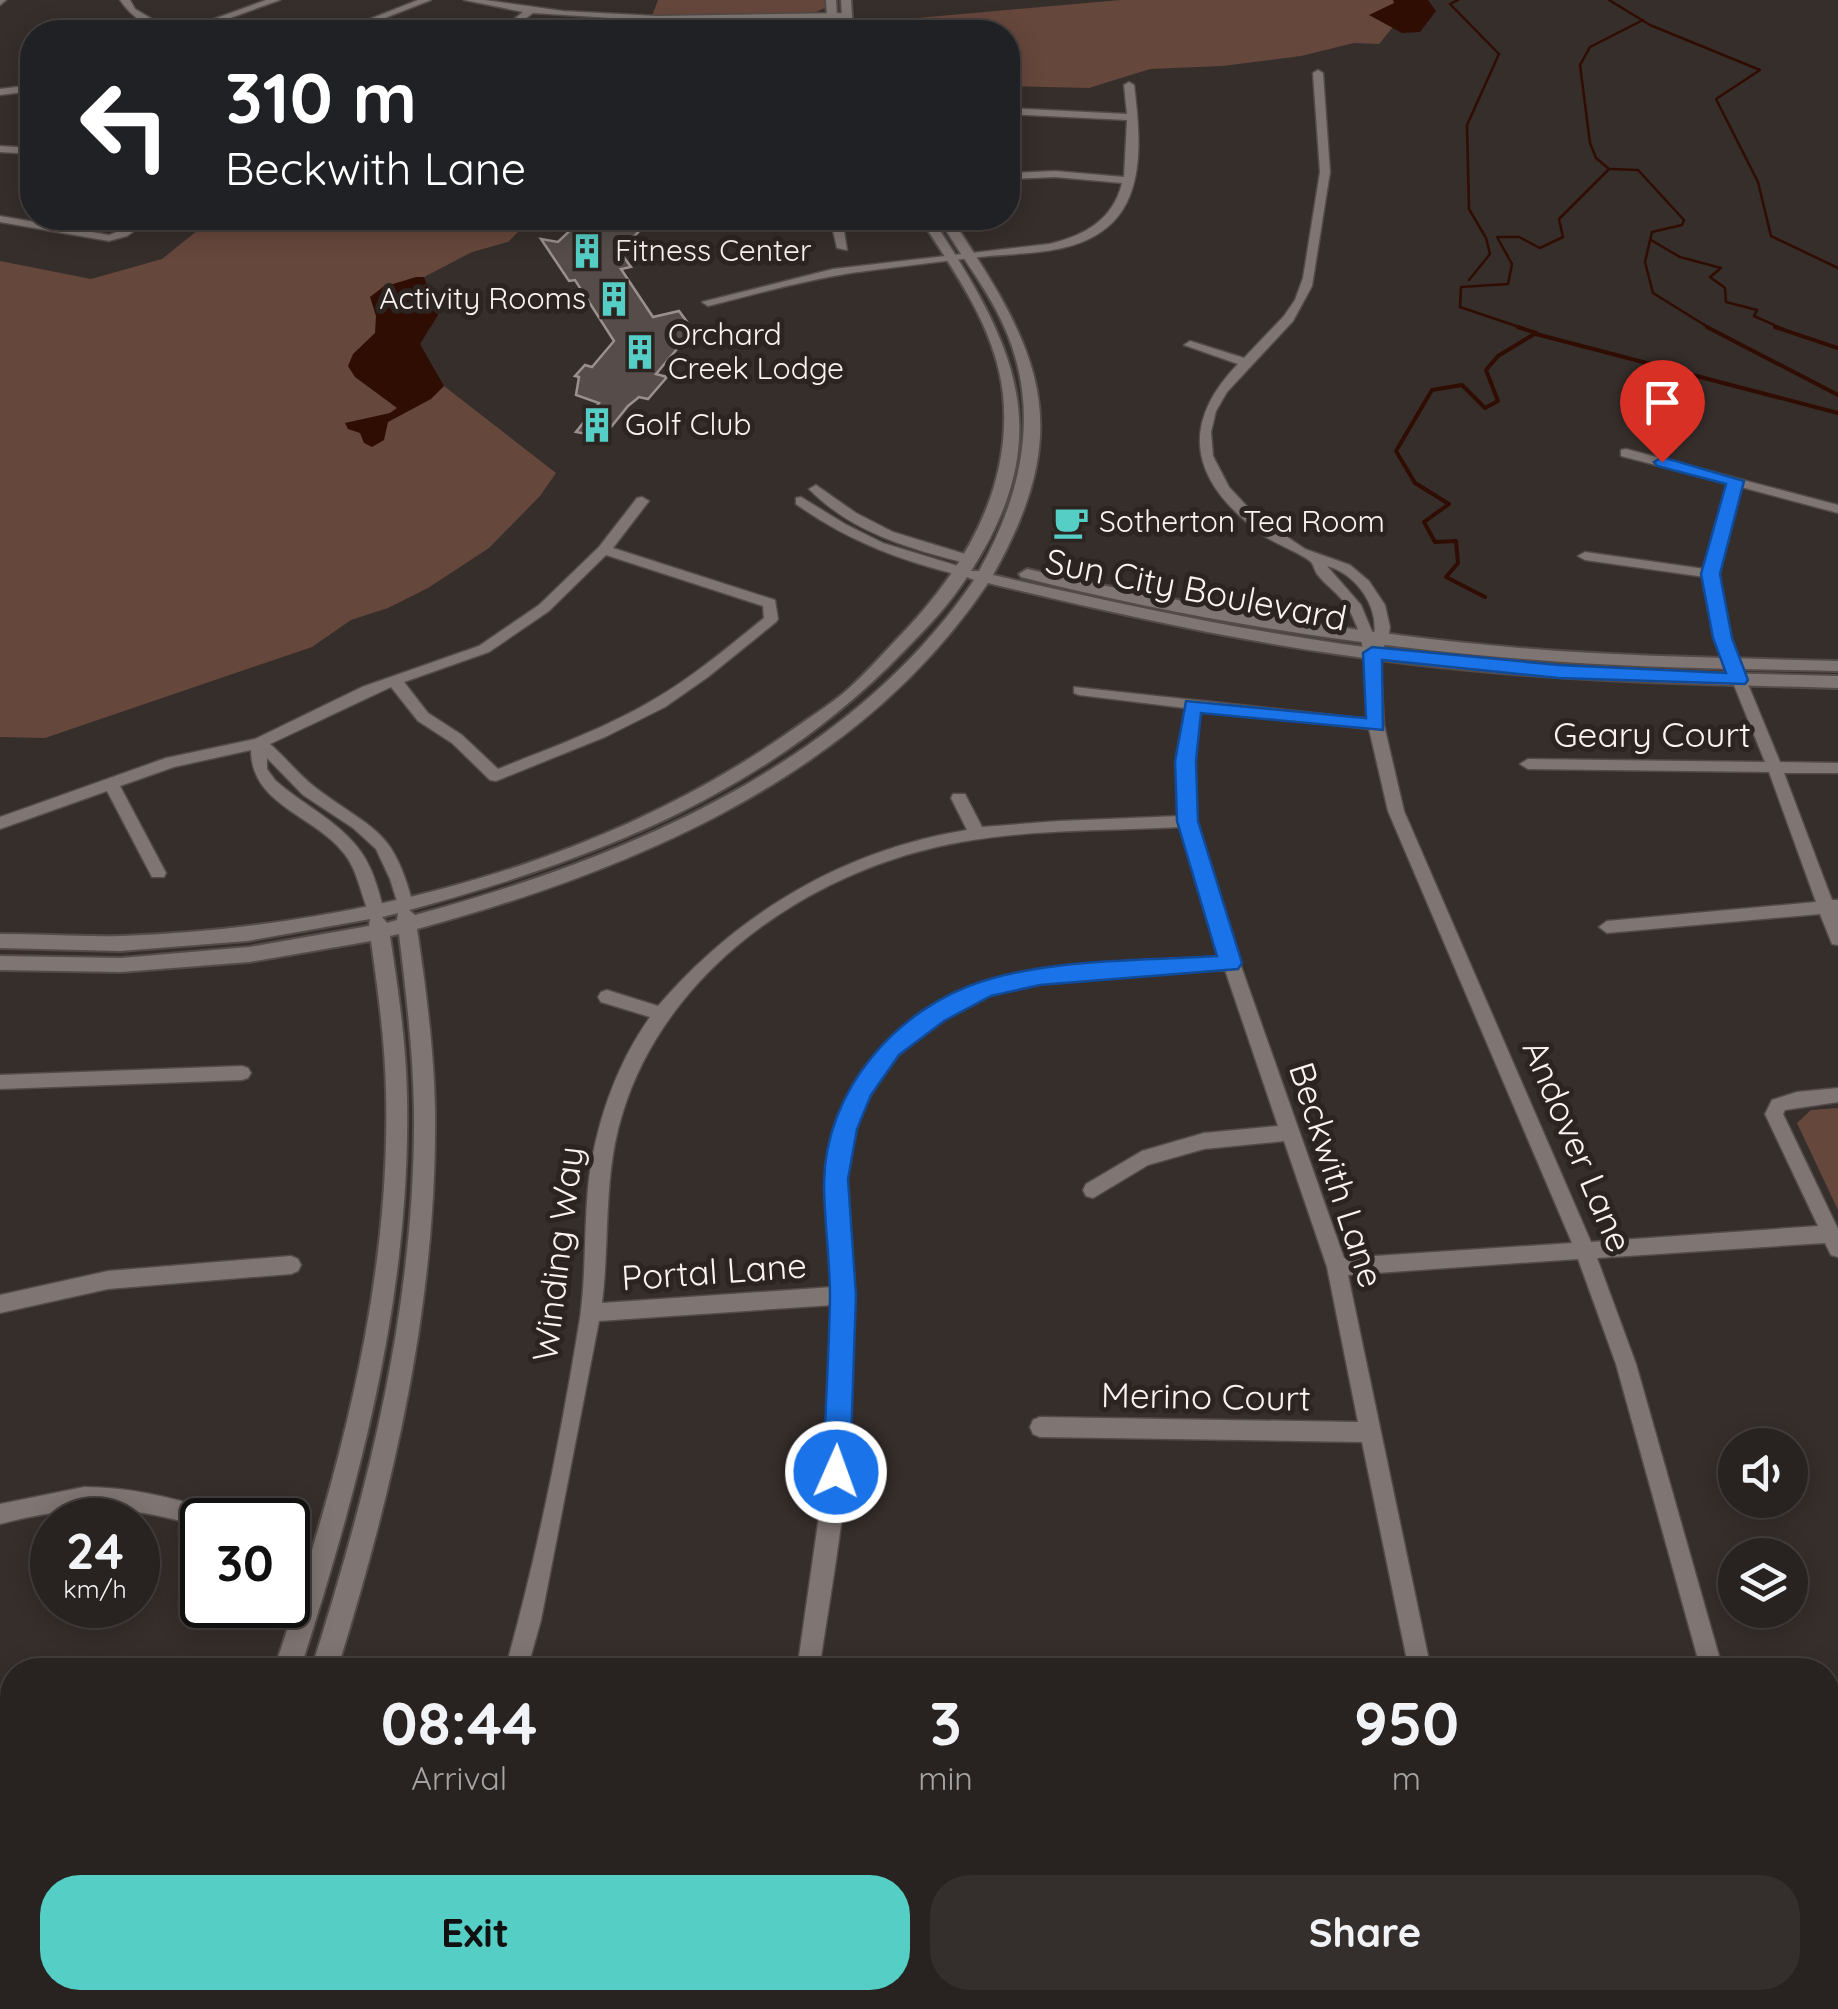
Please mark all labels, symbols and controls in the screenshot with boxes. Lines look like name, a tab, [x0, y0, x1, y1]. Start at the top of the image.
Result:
text: 310 m	[225, 53, 417, 141]
icon: left	[60, 60, 190, 190]
text: Beckwith Lane	[225, 140, 526, 196]
place label: Fitness Center	[615, 231, 812, 269]
building icon: Fitness Center	[568, 232, 606, 270]
place label: Activity Rooms	[379, 279, 586, 317]
building icon: Activity Rooms	[595, 280, 633, 318]
place label: Orchard Creek Lodge	[668, 315, 844, 387]
building icon: Orchard Creek Lodge	[621, 333, 659, 371]
pin	[1620, 360, 1705, 463]
icon: arrive	[1635, 375, 1690, 430]
place label: Golf Club	[625, 405, 751, 443]
building icon: Golf Club	[578, 406, 616, 444]
place label: Sotherton Tea Room	[1099, 502, 1385, 540]
cafe icon: Sotherton Tea Room	[1052, 503, 1090, 541]
street label: Sun City Boulevard	[1042, 538, 1350, 640]
street label: Geary Court	[1553, 712, 1751, 756]
street label: Andover Lane	[1514, 1033, 1642, 1258]
street label: Beckwith Lane	[1280, 1056, 1394, 1293]
street label: Winding Way	[522, 1144, 592, 1364]
street label: Portal Lane	[620, 1243, 808, 1299]
street label: Merino Court	[1101, 1372, 1311, 1420]
position arrow	[784, 1420, 888, 1524]
map controls	[1718, 1428, 1808, 1628]
button: sound	[1718, 1428, 1808, 1518]
speed limit sign: 30	[180, 1498, 310, 1628]
text: 24	[66, 1519, 124, 1582]
button: layers	[1718, 1538, 1808, 1628]
text: km/h	[63, 1573, 127, 1604]
text: 08:44	[381, 1685, 538, 1760]
text: 3	[929, 1685, 962, 1760]
text: 950	[1354, 1685, 1459, 1760]
text: Arrival	[411, 1758, 507, 1798]
text: min	[918, 1758, 973, 1798]
text: m	[1392, 1758, 1421, 1798]
button: Exit	[40, 1875, 910, 1990]
button: Share	[930, 1875, 1800, 1990]

